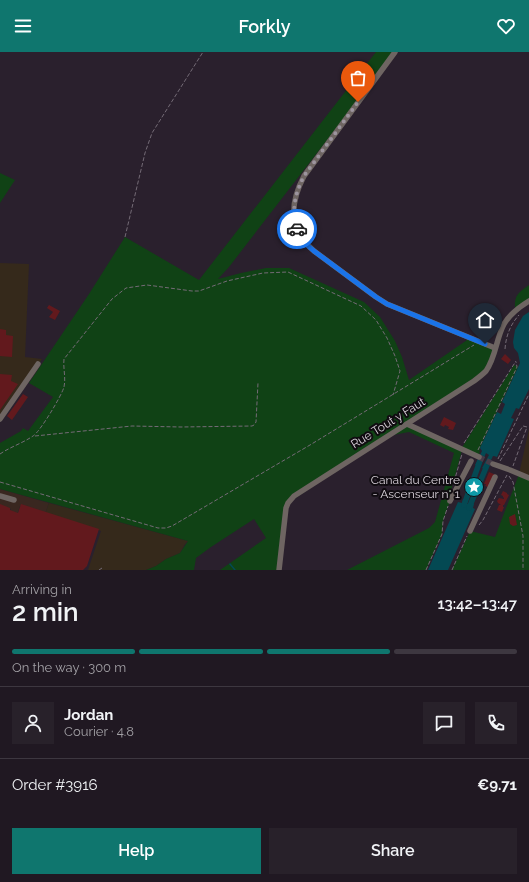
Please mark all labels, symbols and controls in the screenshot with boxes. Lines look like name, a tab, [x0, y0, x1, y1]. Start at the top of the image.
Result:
icon: menu	[12, 15, 34, 37]
icon: heart	[495, 15, 517, 37]
text: Forkly	[238, 16, 291, 37]
pin	[341, 61, 375, 102]
icon: bag	[347, 67, 369, 89]
courier	[277, 209, 317, 249]
icon: car	[286, 218, 308, 240]
pin	[468, 303, 502, 344]
icon: home	[474, 309, 496, 331]
street label: Rue Tout y Faut	[348, 395, 428, 451]
place label: Canal du Centre - Ascenseur n° 1	[371, 473, 460, 501]
place icon: Canal du Centre - Ascenseur n° 1	[463, 476, 485, 498]
text: Arriving in	[12, 582, 72, 597]
text: 13:42–13:47	[437, 595, 517, 613]
text: 2 min	[12, 597, 79, 627]
text: On the way · 300 m	[12, 660, 126, 675]
button: person	[12, 702, 54, 744]
button: chat	[423, 702, 465, 744]
button: phone	[475, 702, 517, 744]
text: Jordan	[64, 706, 113, 724]
text: Courier · 4.8	[64, 724, 134, 739]
text: Order #3916	[12, 776, 98, 794]
text: €9.71	[477, 776, 517, 794]
button: Help	[12, 828, 261, 874]
button: Share	[269, 828, 517, 874]

